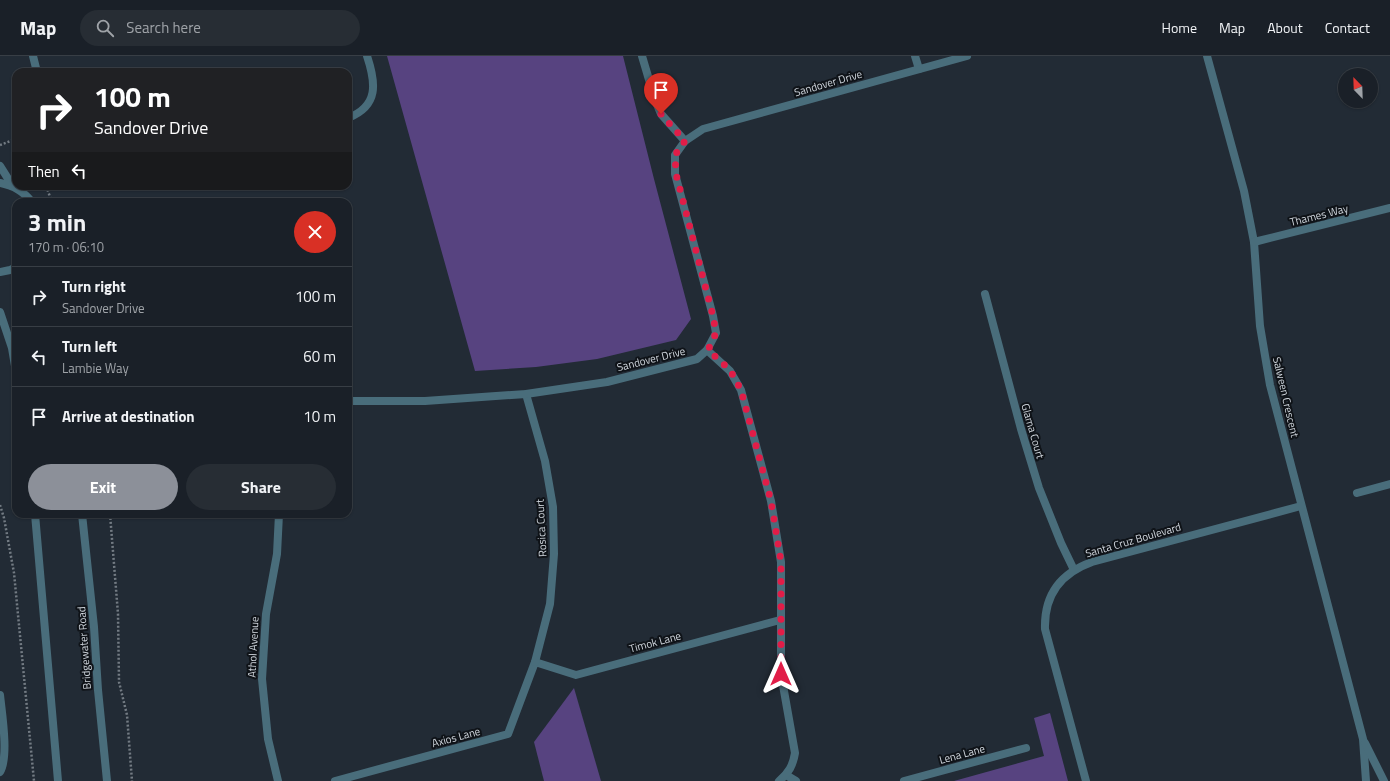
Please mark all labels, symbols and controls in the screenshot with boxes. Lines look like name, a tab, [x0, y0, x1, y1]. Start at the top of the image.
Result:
search box	[80, 10, 360, 46]
text: Map	[20, 13, 56, 42]
text: Search here	[126, 16, 201, 39]
icon: search	[94, 17, 116, 39]
text: Home	[1162, 17, 1197, 38]
text: Map	[1219, 17, 1245, 38]
text: About	[1267, 17, 1303, 38]
text: Contact	[1325, 17, 1370, 38]
street label: Sandover Drive	[792, 66, 864, 100]
north arrow	[1338, 68, 1378, 108]
map controls	[1338, 68, 1378, 108]
pin	[644, 73, 678, 114]
text: 100 m	[94, 75, 171, 118]
icon: arrive	[650, 79, 672, 101]
icon: right	[28, 84, 80, 136]
text: Sandover Drive	[94, 114, 208, 141]
text: Then	[28, 160, 60, 183]
icon: left	[68, 160, 90, 182]
street label: Thames Way	[1288, 200, 1351, 230]
text: 3 min	[28, 204, 86, 240]
button: close	[294, 211, 336, 253]
text: 170 m · 06:10	[28, 237, 104, 257]
text: Turn right	[62, 275, 126, 298]
text: 100 m	[295, 285, 336, 308]
icon: right	[28, 286, 50, 308]
text: Sandover Drive	[62, 298, 145, 318]
text: Turn left	[62, 335, 117, 358]
street label: Sandover Drive	[615, 343, 687, 375]
text: 60 m	[303, 345, 336, 368]
icon: left	[28, 346, 50, 368]
street label: Salween Crescent	[1269, 355, 1303, 439]
text: Lambie Way	[62, 358, 129, 378]
street label: Glama Court	[1017, 401, 1049, 461]
text: Arrive at destination	[62, 405, 195, 428]
text: 10 m	[303, 405, 336, 428]
icon: arrive	[28, 406, 50, 428]
button: Exit	[28, 464, 178, 510]
button: Share	[186, 464, 336, 510]
street label: Rosica Court	[531, 499, 551, 557]
street label: Santa Cruz Boulevard	[1083, 519, 1183, 561]
street label: Bridgewater Road	[73, 606, 95, 690]
street label: Athol Avenue	[243, 616, 263, 678]
street label: Timok Lane	[627, 627, 683, 657]
position arrow	[760, 653, 802, 695]
street label: Axios Lane	[430, 723, 482, 751]
street label: Lena Lane	[937, 740, 987, 768]

